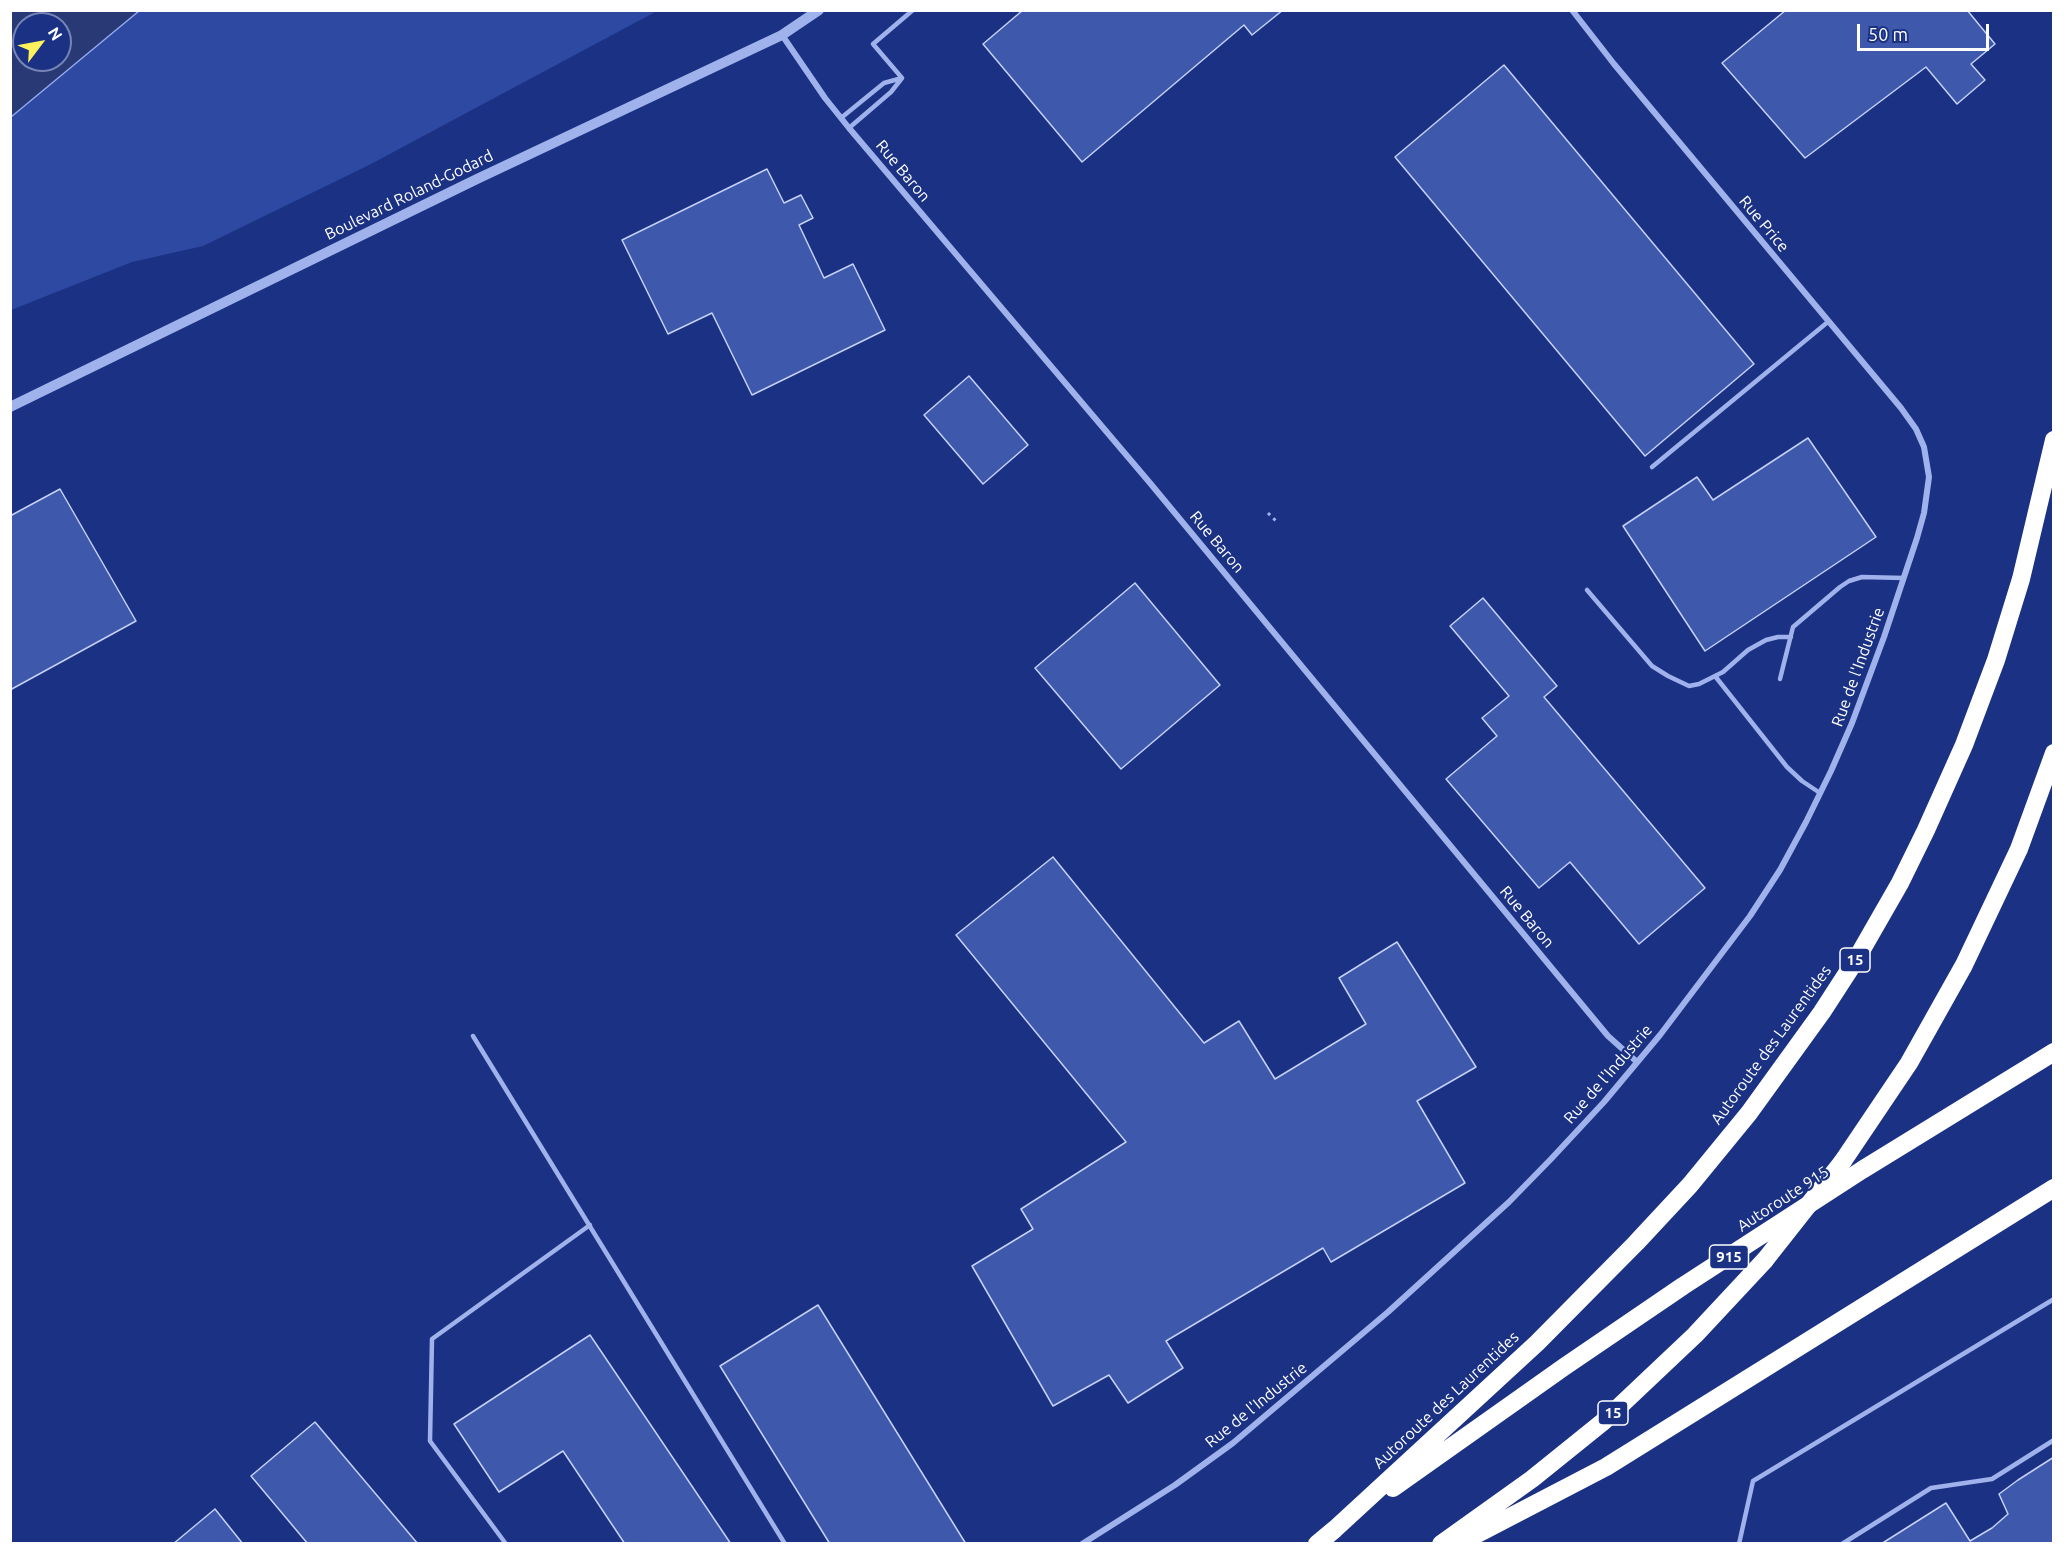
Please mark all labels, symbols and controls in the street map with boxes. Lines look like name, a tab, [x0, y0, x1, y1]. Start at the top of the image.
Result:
north arrow	[12, 12, 72, 72]
scale bar	[1860, 12, 1992, 50]
text: N	[45, 24, 66, 43]
text: 50 m	[1868, 24, 1908, 44]
street label: Rue Baron	[872, 136, 934, 206]
street label: Boulevard Roland-Godard	[322, 146, 496, 244]
street label: Rue Price	[1735, 192, 1793, 256]
street label: Rue Baron	[1186, 507, 1248, 577]
street label: Rue de l'Industrie	[1828, 605, 1888, 729]
street label: Rue Baron	[1496, 882, 1558, 952]
road number: 15	[1840, 948, 1870, 972]
street label: Autoroute des Laurentides	[1707, 962, 1835, 1128]
street label: Rue de l'Industrie	[1560, 1020, 1656, 1128]
street label: Autoroute 915	[1734, 1162, 1832, 1236]
road number: 915	[1710, 1245, 1748, 1269]
street label: Autoroute des Laurentides	[1369, 1327, 1523, 1473]
street label: Rue de l'Industrie	[1201, 1358, 1311, 1452]
road number: 15	[1598, 1401, 1628, 1425]

